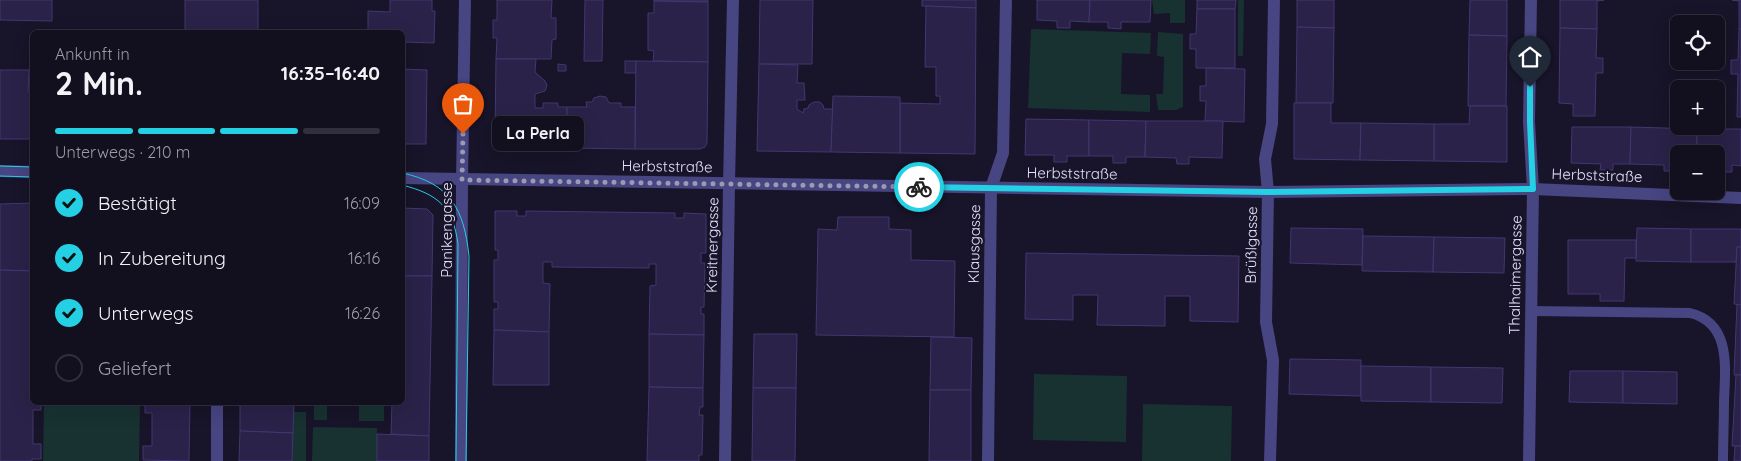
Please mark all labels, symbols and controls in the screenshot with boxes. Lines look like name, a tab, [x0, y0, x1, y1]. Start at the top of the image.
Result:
map controls	[1670, 15, 1725, 200]
button: locate	[1670, 15, 1725, 70]
pin	[1509, 36, 1551, 87]
icon: home	[1516, 43, 1544, 71]
text: Ankunft in	[55, 44, 130, 64]
text: 16:35–16:40	[281, 61, 380, 85]
text: 2 Min.	[55, 63, 143, 103]
button: +	[1670, 80, 1725, 135]
pin	[442, 83, 484, 134]
icon: bag	[449, 90, 477, 118]
callout: La Perla	[493, 116, 586, 152]
text: La Perla	[506, 123, 570, 143]
text: Unterwegs · 210 m	[55, 142, 190, 162]
button: −	[1670, 145, 1725, 200]
street label: Herbststraße	[621, 156, 713, 176]
courier	[894, 162, 944, 212]
street label: Herbststraße	[1026, 163, 1118, 183]
street label: Herbststraße	[1551, 164, 1643, 186]
icon: bike	[905, 173, 933, 201]
street label: Panikengasse	[437, 182, 456, 278]
icon: check	[55, 189, 83, 217]
text: Bestätigt	[98, 191, 177, 215]
text: 16:09	[344, 193, 380, 213]
street label: Kreitnergasse	[702, 197, 722, 293]
street label: Klausgasse	[964, 204, 984, 284]
street label: Brüßlgasse	[1241, 206, 1261, 284]
street label: Thalhaimergasse	[1504, 215, 1526, 335]
icon: check	[55, 244, 83, 272]
text: In Zubereitung	[98, 246, 226, 270]
text: 16:16	[348, 248, 380, 268]
icon: check	[55, 299, 83, 327]
text: Unterwegs	[98, 301, 193, 325]
text: 16:26	[345, 303, 380, 323]
text: Geliefert	[98, 356, 172, 380]

